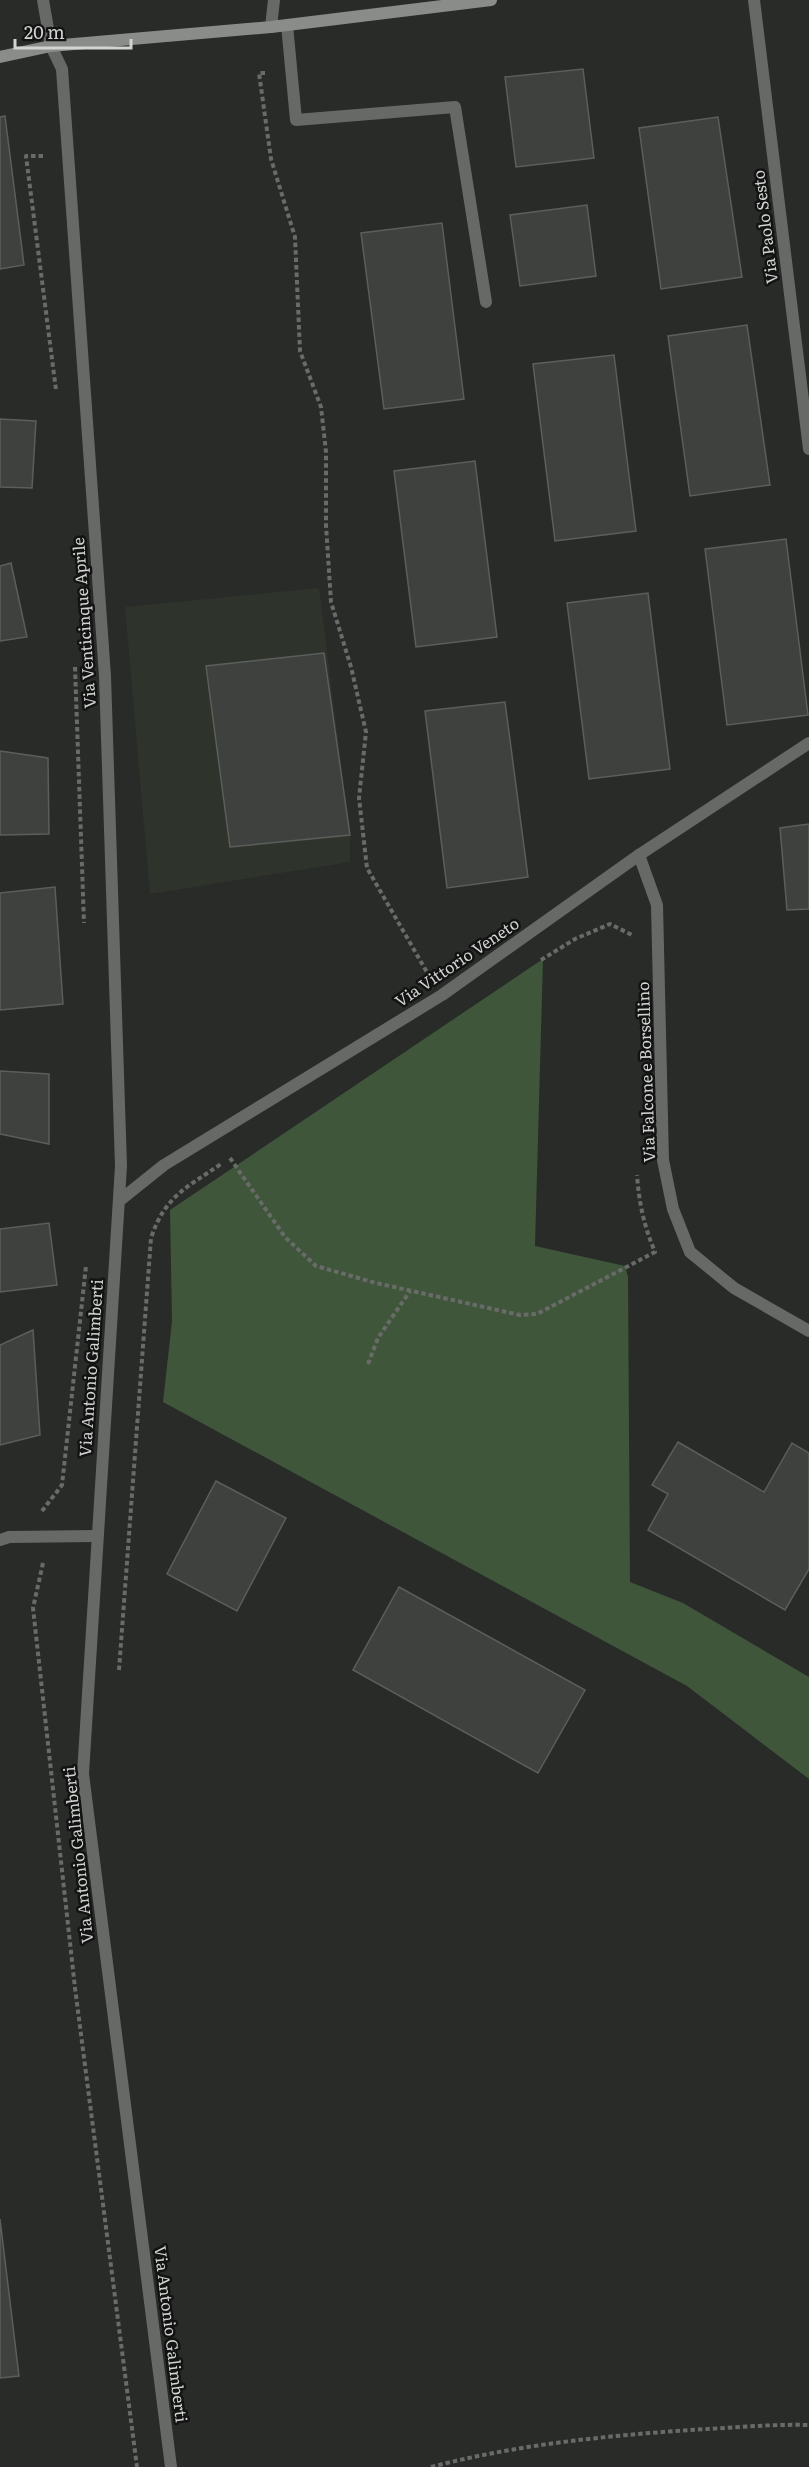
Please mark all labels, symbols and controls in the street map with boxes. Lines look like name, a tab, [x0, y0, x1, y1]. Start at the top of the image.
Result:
scale bar	[15, 12, 130, 50]
text: 20 m	[24, 18, 65, 45]
street label: Via Paolo Sesto	[745, 169, 783, 285]
street label: Via Venticinque Aprile	[65, 537, 101, 709]
street label: Via Vittorio Veneto	[389, 911, 523, 1012]
street label: Via Falcone e Borsellino	[630, 981, 660, 1163]
street label: Via Antonio Galimberti	[72, 1278, 108, 1458]
street label: Via Antonio Galimberti	[56, 1765, 98, 1945]
street label: Via Antonio Galimberti	[149, 2244, 195, 2424]

